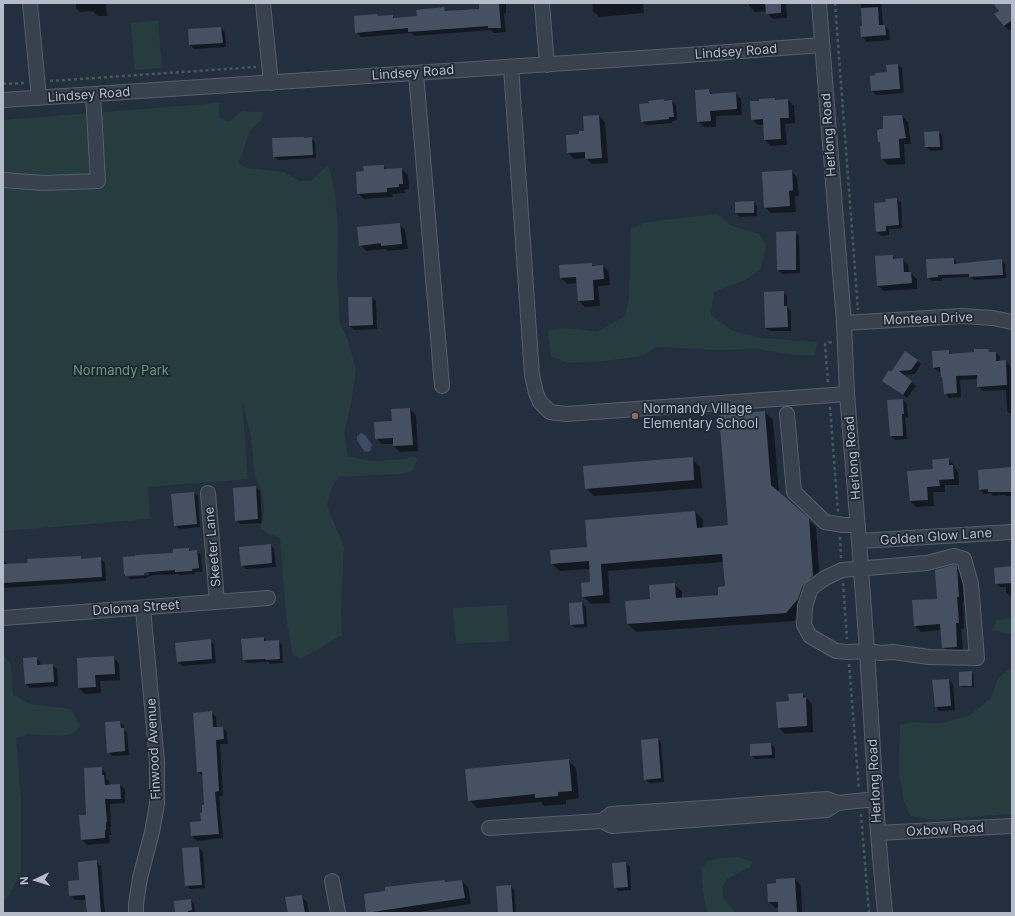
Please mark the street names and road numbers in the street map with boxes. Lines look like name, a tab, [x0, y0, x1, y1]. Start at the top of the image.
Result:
street label: Lindsey Road	[694, 41, 778, 63]
street label: Lindsey Road	[371, 62, 455, 84]
street label: Lindsey Road	[47, 84, 131, 106]
street label: Herlong Road	[818, 93, 840, 177]
street label: Monteau Drive	[883, 310, 973, 328]
street label: Herlong Road	[842, 416, 864, 500]
street label: Skeeter Lane	[202, 506, 224, 588]
street label: Golden Glow Lane	[880, 525, 992, 549]
street label: Doloma Street	[92, 597, 180, 619]
street label: Finwood Avenue	[144, 698, 164, 800]
street label: Herlong Road	[865, 739, 885, 823]
street label: Oxbow Road	[906, 820, 984, 840]

